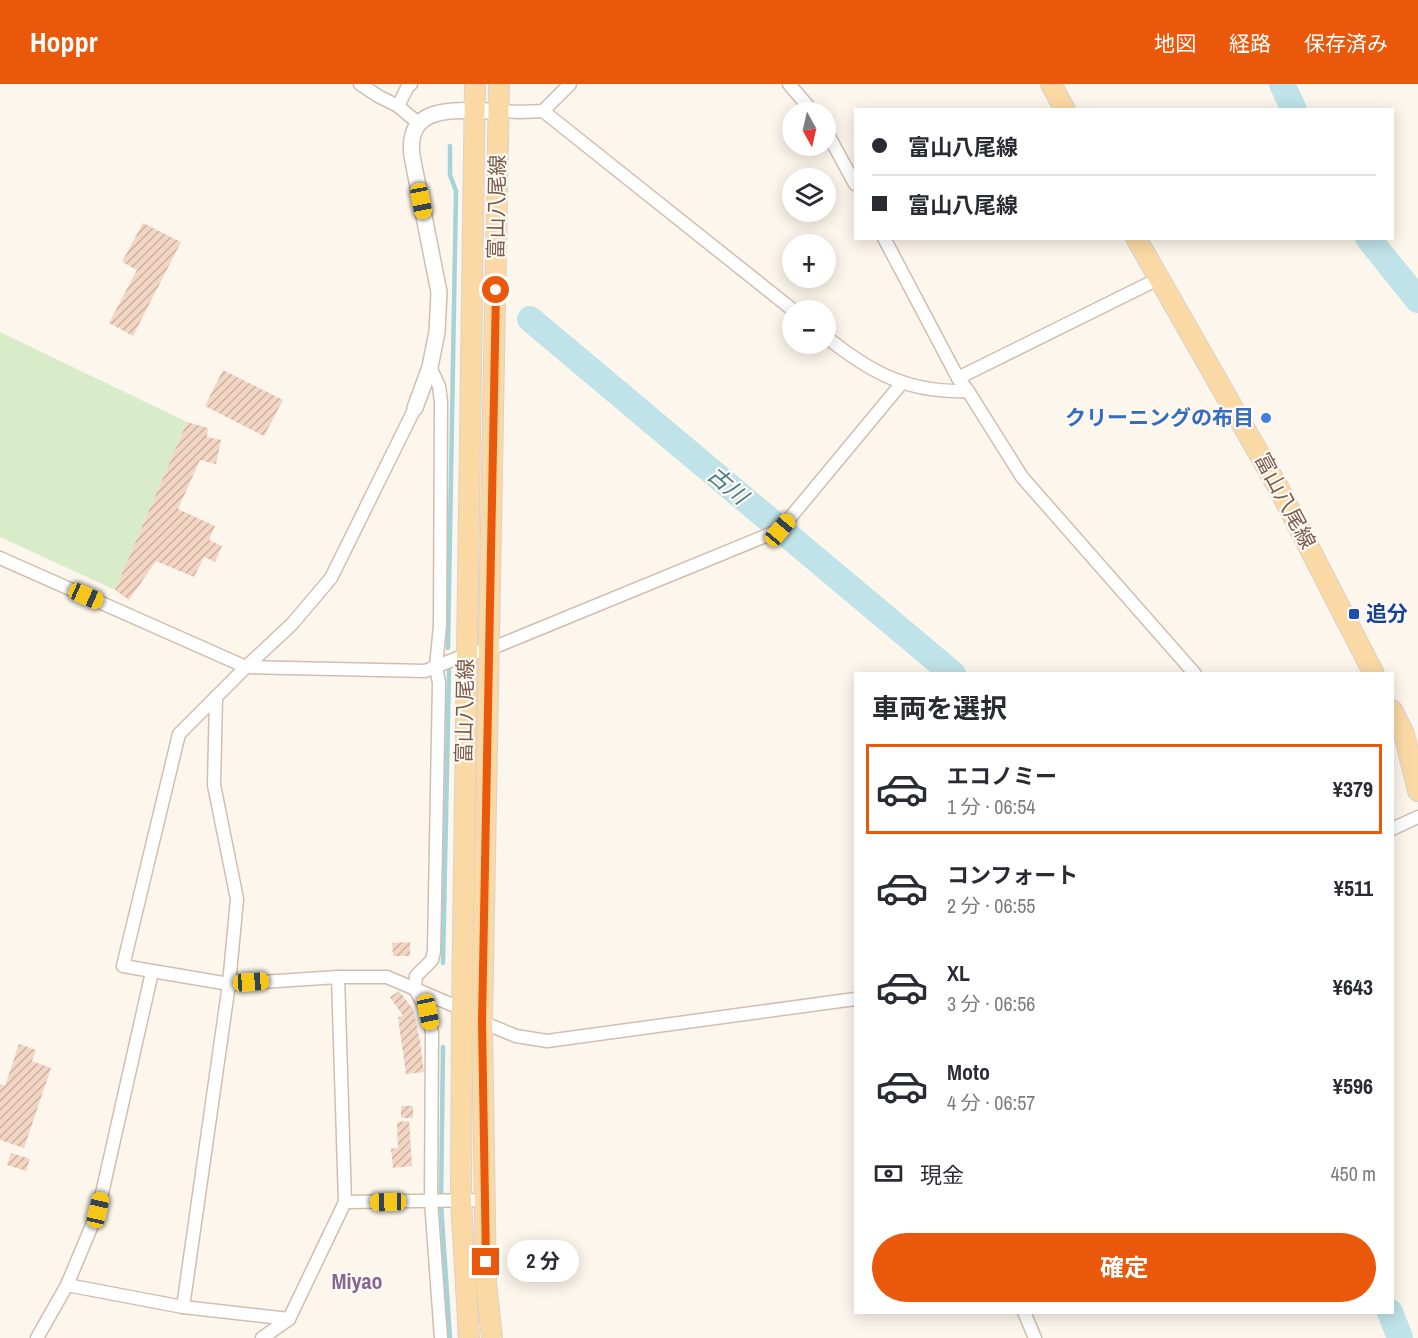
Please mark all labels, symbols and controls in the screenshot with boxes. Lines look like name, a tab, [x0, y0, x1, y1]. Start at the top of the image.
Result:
text: Hoppr	[30, 23, 98, 61]
text: 地図	[1154, 29, 1196, 58]
text: 経路	[1229, 29, 1271, 58]
text: 保存済み	[1304, 29, 1388, 58]
north arrow	[782, 102, 836, 156]
map controls	[782, 102, 836, 354]
text: 富山八尾線	[908, 132, 1018, 162]
street label: 富山八尾線	[481, 154, 512, 260]
button: layers	[782, 168, 836, 222]
car	[409, 182, 433, 220]
text: 富山八尾線	[908, 190, 1018, 220]
button: +	[782, 234, 836, 288]
route start	[482, 276, 509, 303]
button: −	[782, 300, 836, 354]
place label: クリーニングの布目	[1065, 403, 1254, 432]
marker: クリーニングの布目	[1259, 411, 1273, 425]
street label: 富山八尾線	[1248, 448, 1323, 554]
water label: 古川	[701, 459, 756, 512]
car	[762, 510, 798, 550]
car	[66, 580, 106, 612]
place label: 追分	[1366, 599, 1408, 628]
marker: 追分	[1347, 607, 1361, 621]
street label: 富山八尾線	[449, 658, 480, 764]
text: 車両を選択	[872, 690, 1007, 726]
text: エコノミー	[947, 761, 1057, 791]
icon: car	[875, 762, 929, 816]
text: ¥379	[1333, 774, 1373, 804]
text: 1 分 · 06:54	[947, 793, 1035, 820]
text: コンフォート	[947, 860, 1078, 890]
icon: car	[875, 861, 929, 915]
text: ¥511	[1334, 873, 1373, 903]
text: 2 分 · 06:55	[947, 892, 1035, 919]
text: XL	[947, 958, 970, 988]
icon: car	[875, 960, 929, 1014]
car	[232, 972, 270, 992]
text: ¥643	[1333, 972, 1373, 1002]
text: 3 分 · 06:56	[947, 990, 1035, 1017]
car	[415, 993, 441, 1031]
text: Moto	[947, 1057, 990, 1087]
icon: car	[875, 1059, 929, 1113]
text: ¥596	[1333, 1071, 1373, 1101]
text: 4 分 · 06:57	[947, 1089, 1035, 1116]
icon: cash	[872, 1157, 905, 1190]
text: 現金	[920, 1160, 964, 1190]
text: 450 m	[1330, 1160, 1376, 1187]
car	[85, 1190, 111, 1230]
car	[370, 1193, 406, 1211]
button: 確定	[872, 1233, 1376, 1302]
callout: 2 分	[507, 1241, 579, 1283]
text: 2 分	[526, 1247, 560, 1274]
route end	[472, 1248, 499, 1275]
district label: Miyao	[331, 1266, 383, 1296]

